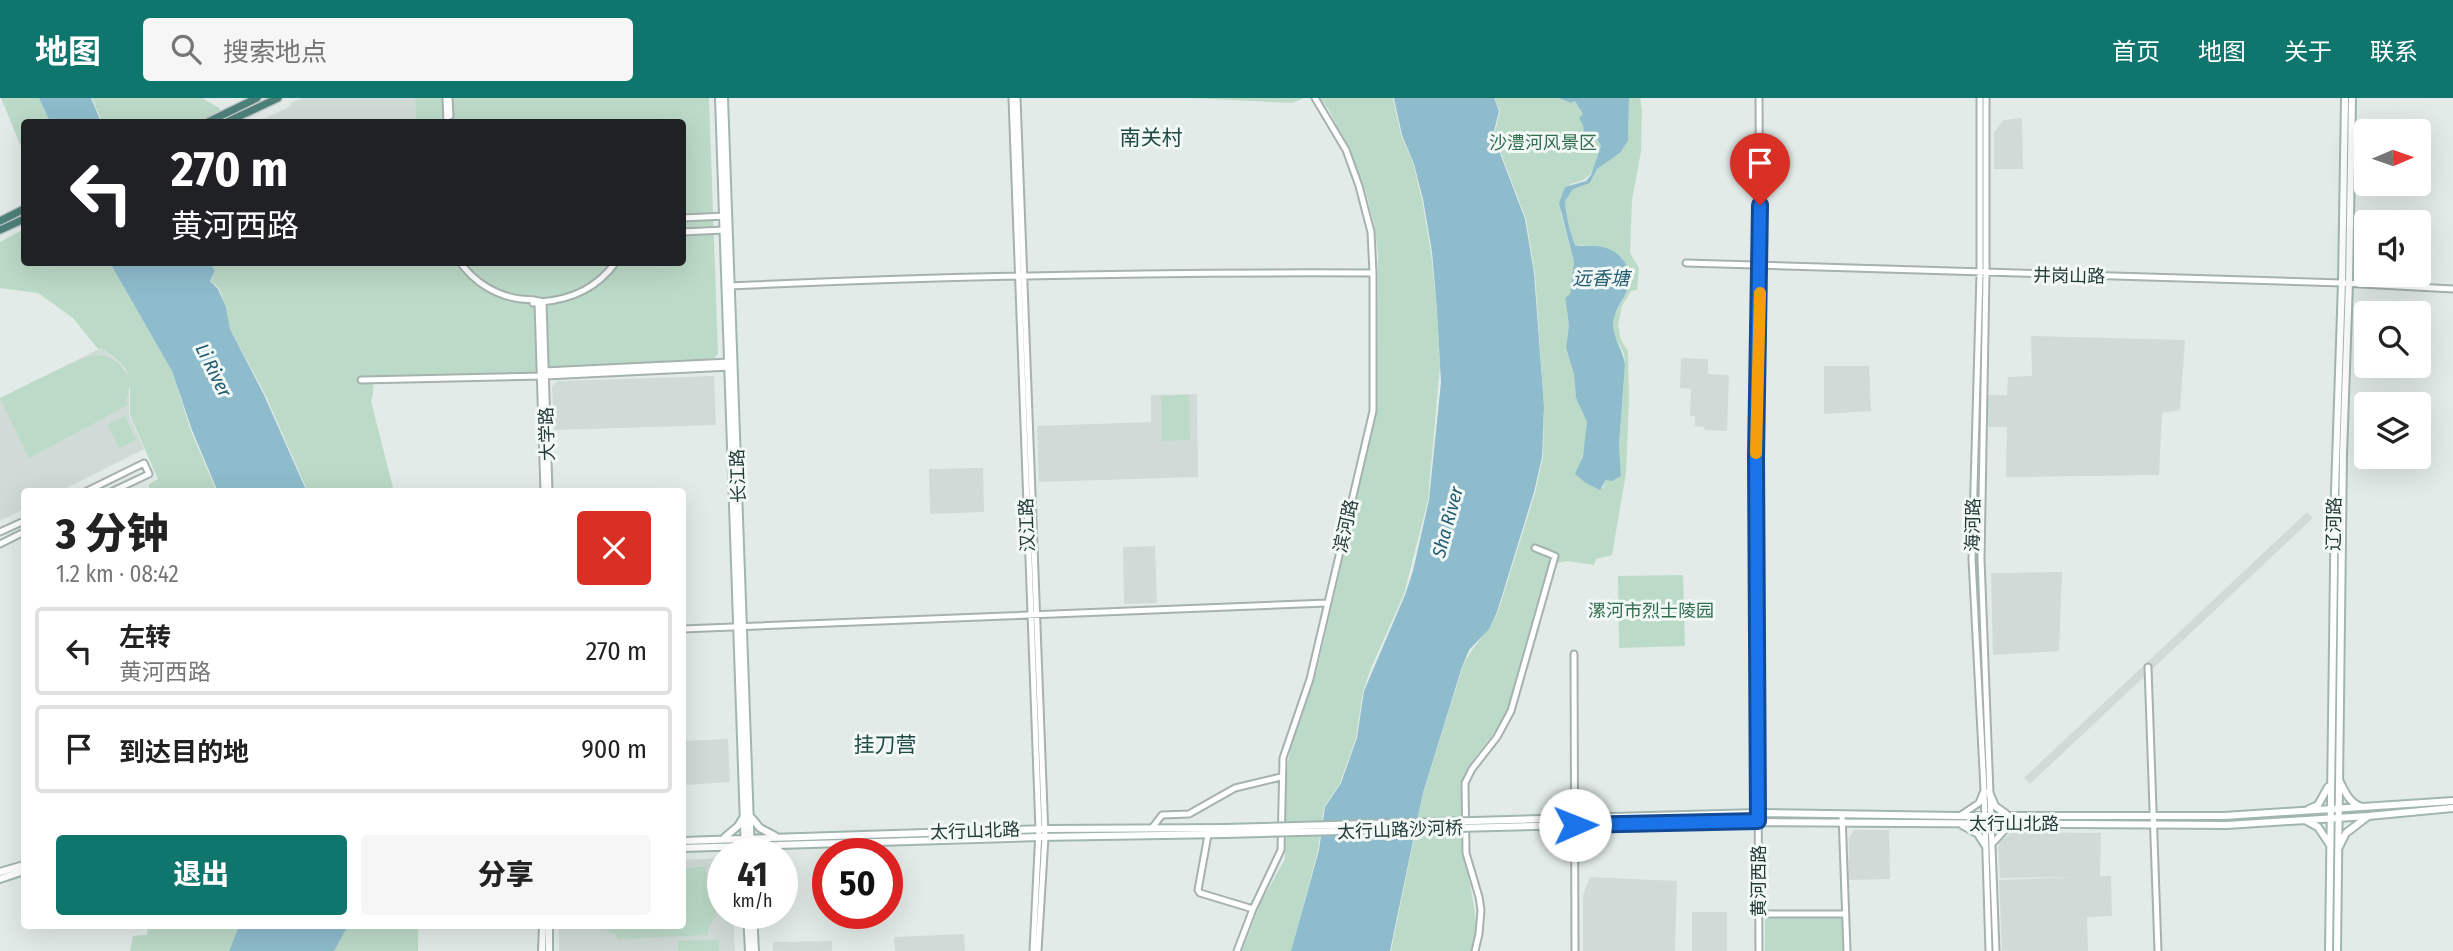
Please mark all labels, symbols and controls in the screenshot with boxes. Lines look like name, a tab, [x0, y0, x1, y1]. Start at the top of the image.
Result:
search box	[143, 18, 633, 81]
icon: search	[167, 30, 205, 68]
text: 地图	[35, 32, 101, 72]
text: 搜索地点	[223, 37, 327, 68]
text: 首页	[2112, 38, 2160, 66]
text: 地图	[2198, 38, 2246, 66]
text: 关于	[2284, 38, 2332, 66]
text: 联系	[2370, 38, 2418, 66]
north arrow	[2354, 119, 2431, 196]
map controls	[2354, 119, 2431, 469]
district label: 南关村	[1120, 125, 1183, 151]
park label: 沙澧河风景区	[1489, 132, 1597, 154]
pin	[1730, 133, 1790, 205]
text: 270 m	[171, 140, 288, 199]
icon: arrive	[1741, 144, 1779, 182]
icon: left	[56, 147, 147, 238]
text: 黄河西路	[171, 207, 299, 245]
button: sound	[2354, 210, 2431, 287]
street label: 井岗山路	[2033, 264, 2105, 288]
water label: 远香塘	[1572, 267, 1632, 290]
button: search	[2354, 301, 2431, 378]
water label: Li River	[190, 340, 237, 402]
button: layers	[2354, 392, 2431, 469]
street label: 大学路	[535, 407, 559, 461]
street label: 长江路	[726, 449, 750, 503]
water label: Sha River	[1427, 483, 1468, 561]
street label: 滨河路	[1329, 497, 1363, 555]
street label: 辽河路	[2323, 497, 2345, 551]
street label: 汉江路	[1015, 498, 1039, 552]
street label: 海河路	[1962, 498, 1984, 552]
text: 3 分钟	[56, 509, 169, 559]
button: close	[577, 511, 651, 585]
text: 1.2 km · 08:42	[56, 560, 179, 588]
park label: 漯河市烈士陵园	[1588, 600, 1714, 622]
text: 左转	[119, 622, 171, 653]
icon: left	[60, 632, 98, 670]
text: 270 m	[586, 636, 647, 667]
text: 黄河西路	[119, 658, 211, 686]
icon: arrive	[60, 730, 98, 768]
district label: 挂刀营	[854, 732, 917, 758]
text: 900 m	[581, 734, 647, 765]
text: 到达目的地	[119, 737, 249, 768]
position arrow	[1538, 788, 1612, 862]
street label: 太行山北路	[1969, 813, 2059, 835]
street label: 太行山路沙河桥	[1337, 817, 1463, 843]
street label: 太行山北路	[930, 818, 1020, 844]
button: 退出	[56, 835, 347, 915]
button: 分享	[361, 835, 651, 915]
speed limit sign: 50	[812, 838, 903, 929]
street label: 黄河西路	[1748, 845, 1770, 917]
text: 41	[737, 853, 768, 895]
text: km/h	[732, 890, 773, 912]

